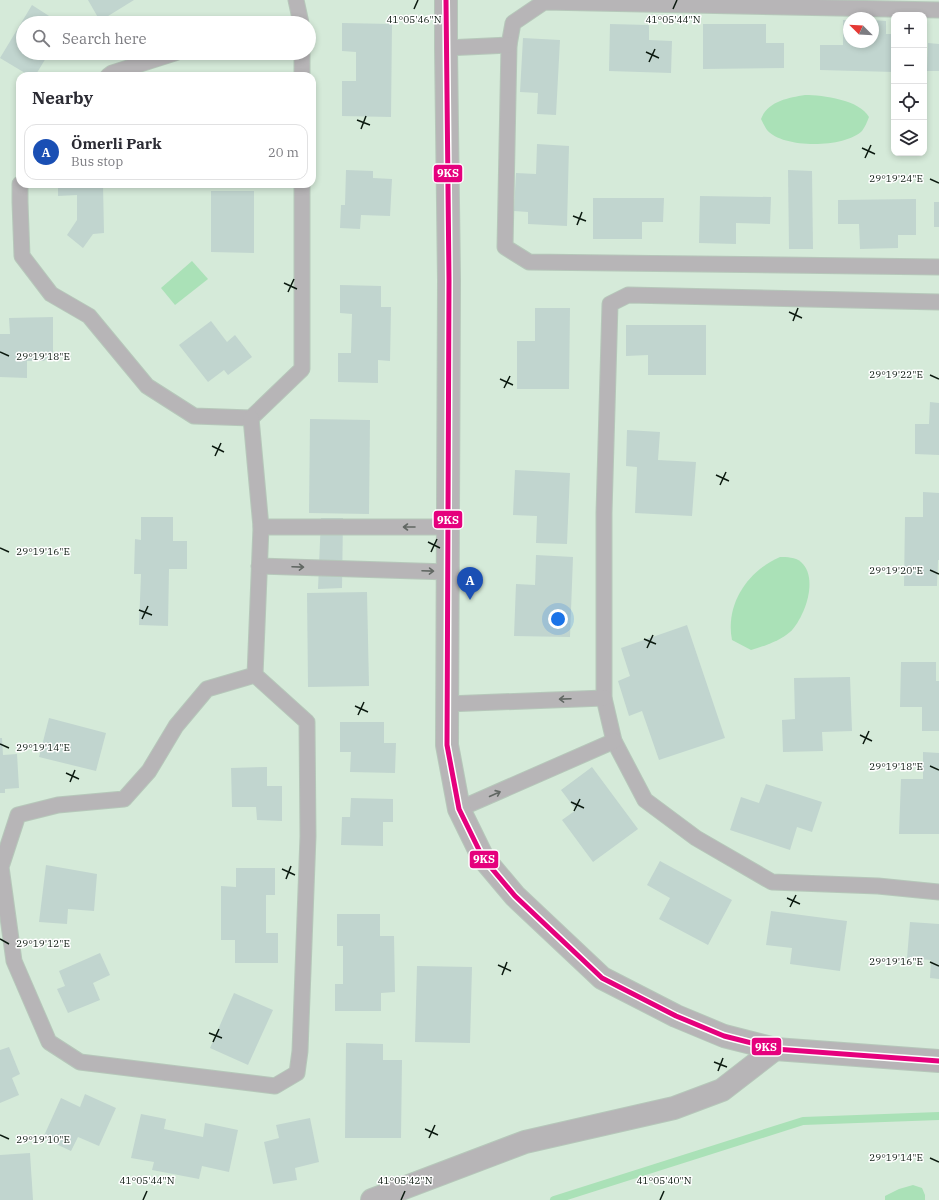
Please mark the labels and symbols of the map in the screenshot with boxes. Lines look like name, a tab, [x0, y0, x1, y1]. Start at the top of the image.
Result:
north arrow	[843, 12, 879, 48]
text: 41°05'46"N	[387, 13, 442, 26]
text: 41°05'44"N	[646, 13, 701, 26]
line badge: 9KS	[433, 164, 463, 183]
text: 9KS	[437, 166, 459, 180]
text: 29°19'24"E	[869, 172, 923, 185]
text: 29°19'18"E	[16, 350, 70, 363]
text: 29°19'22"E	[869, 368, 923, 381]
line badge: 9KS	[433, 510, 463, 529]
text: 9KS	[437, 513, 459, 527]
one-way arrow	[403, 523, 416, 531]
text: 29°19'16"E	[16, 545, 70, 558]
one-way arrow	[291, 563, 304, 571]
text: 29°19'20"E	[869, 564, 923, 577]
pin: A	[457, 567, 483, 600]
one-way arrow	[421, 568, 434, 575]
your location	[548, 609, 568, 629]
one-way arrow	[559, 696, 572, 703]
text: 29°19'14"E	[16, 741, 70, 754]
text: 29°19'18"E	[869, 760, 923, 773]
one-way arrow	[488, 790, 500, 797]
line badge: 9KS	[469, 850, 499, 869]
text: 9KS	[473, 852, 495, 866]
text: 29°19'12"E	[16, 937, 70, 950]
text: 29°19'16"E	[869, 955, 923, 968]
line badge: 9KS	[751, 1037, 782, 1056]
text: 9KS	[755, 1040, 777, 1054]
text: 29°19'10"E	[16, 1133, 70, 1146]
text: 29°19'14"E	[869, 1151, 923, 1164]
text: 41°05'44"N	[120, 1174, 175, 1187]
text: 41°05'42"N	[378, 1174, 433, 1187]
text: 41°05'40"N	[637, 1174, 692, 1187]

